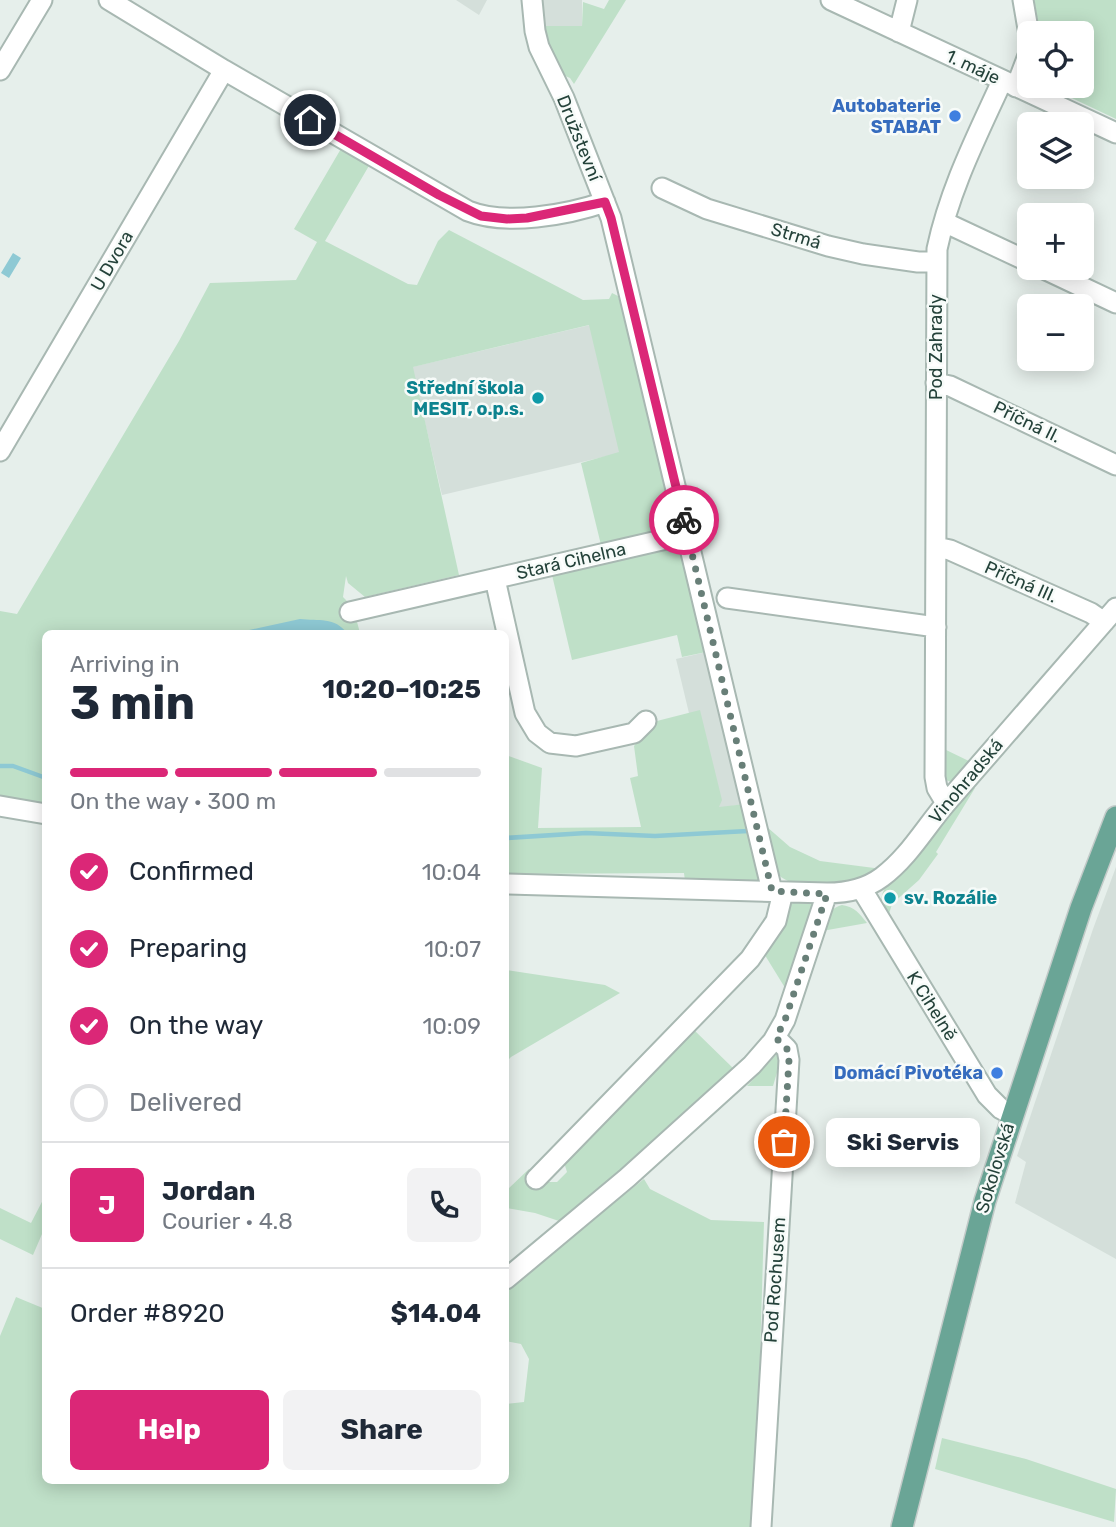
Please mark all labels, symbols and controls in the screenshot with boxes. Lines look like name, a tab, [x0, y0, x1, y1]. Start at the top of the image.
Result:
map controls	[1017, 21, 1094, 371]
button: locate	[1017, 21, 1094, 98]
street label: 1. máje	[942, 45, 1004, 89]
pin	[280, 90, 340, 150]
street label: Družstevní	[552, 92, 607, 186]
place label: Autobaterie STABAT	[832, 95, 941, 138]
icon: home	[291, 101, 329, 139]
marker: Autobaterie STABAT	[947, 108, 963, 124]
button: layers	[1017, 112, 1094, 189]
button: +	[1017, 203, 1094, 280]
street label: Strmá	[768, 218, 824, 254]
street label: U Dvora	[86, 227, 138, 295]
street label: Pod Zahrady	[925, 294, 947, 400]
button: −	[1017, 294, 1094, 371]
place label: Střední škola MESIT, o.p.s.	[406, 377, 524, 420]
marker: Střední škola MESIT, o.p.s.	[530, 390, 546, 406]
street label: Příčná II.	[990, 396, 1064, 448]
courier	[649, 485, 719, 555]
icon: bike	[665, 501, 703, 539]
street label: Stará Cihelna	[514, 538, 628, 584]
street label: Příčná III.	[981, 556, 1061, 608]
text: Arriving in	[70, 650, 180, 678]
text: 10:20–10:25	[322, 674, 481, 705]
text: 3 min	[70, 676, 195, 731]
street label: Vinohradská	[924, 734, 1008, 828]
text: On the way · 300 m	[70, 787, 276, 815]
icon: check	[70, 853, 108, 891]
text: Confirmed	[129, 856, 254, 887]
text: 10:04	[422, 858, 481, 886]
place label: sv. Rozálie	[904, 887, 998, 909]
marker: sv. Rozálie	[882, 890, 898, 906]
icon: check	[70, 930, 108, 968]
text: Preparing	[129, 933, 247, 964]
text: 10:07	[424, 935, 481, 963]
street label: K Cihelně	[902, 967, 962, 1045]
icon: check	[70, 1007, 108, 1045]
text: On the way	[129, 1010, 263, 1041]
text: 10:09	[422, 1012, 481, 1040]
place label: Domácí Pivotéka	[834, 1062, 983, 1084]
marker: Domácí Pivotéka	[989, 1065, 1005, 1081]
text: Delivered	[129, 1087, 242, 1118]
pin	[754, 1112, 814, 1172]
callout: Ski Servis	[826, 1118, 980, 1166]
street label: Sokolovská	[971, 1120, 1019, 1216]
icon: bag	[765, 1123, 803, 1161]
text: Ski Servis	[847, 1128, 959, 1156]
button: phone	[407, 1168, 481, 1242]
text: Jordan	[162, 1176, 255, 1207]
text: J	[98, 1190, 116, 1221]
text: Courier · 4.8	[162, 1207, 293, 1235]
street label: Pod Rochusem	[760, 1216, 790, 1344]
text: Order #8920	[70, 1298, 225, 1329]
text: $14.04	[391, 1298, 481, 1329]
button: Help	[70, 1390, 269, 1470]
button: Share	[283, 1390, 481, 1470]

